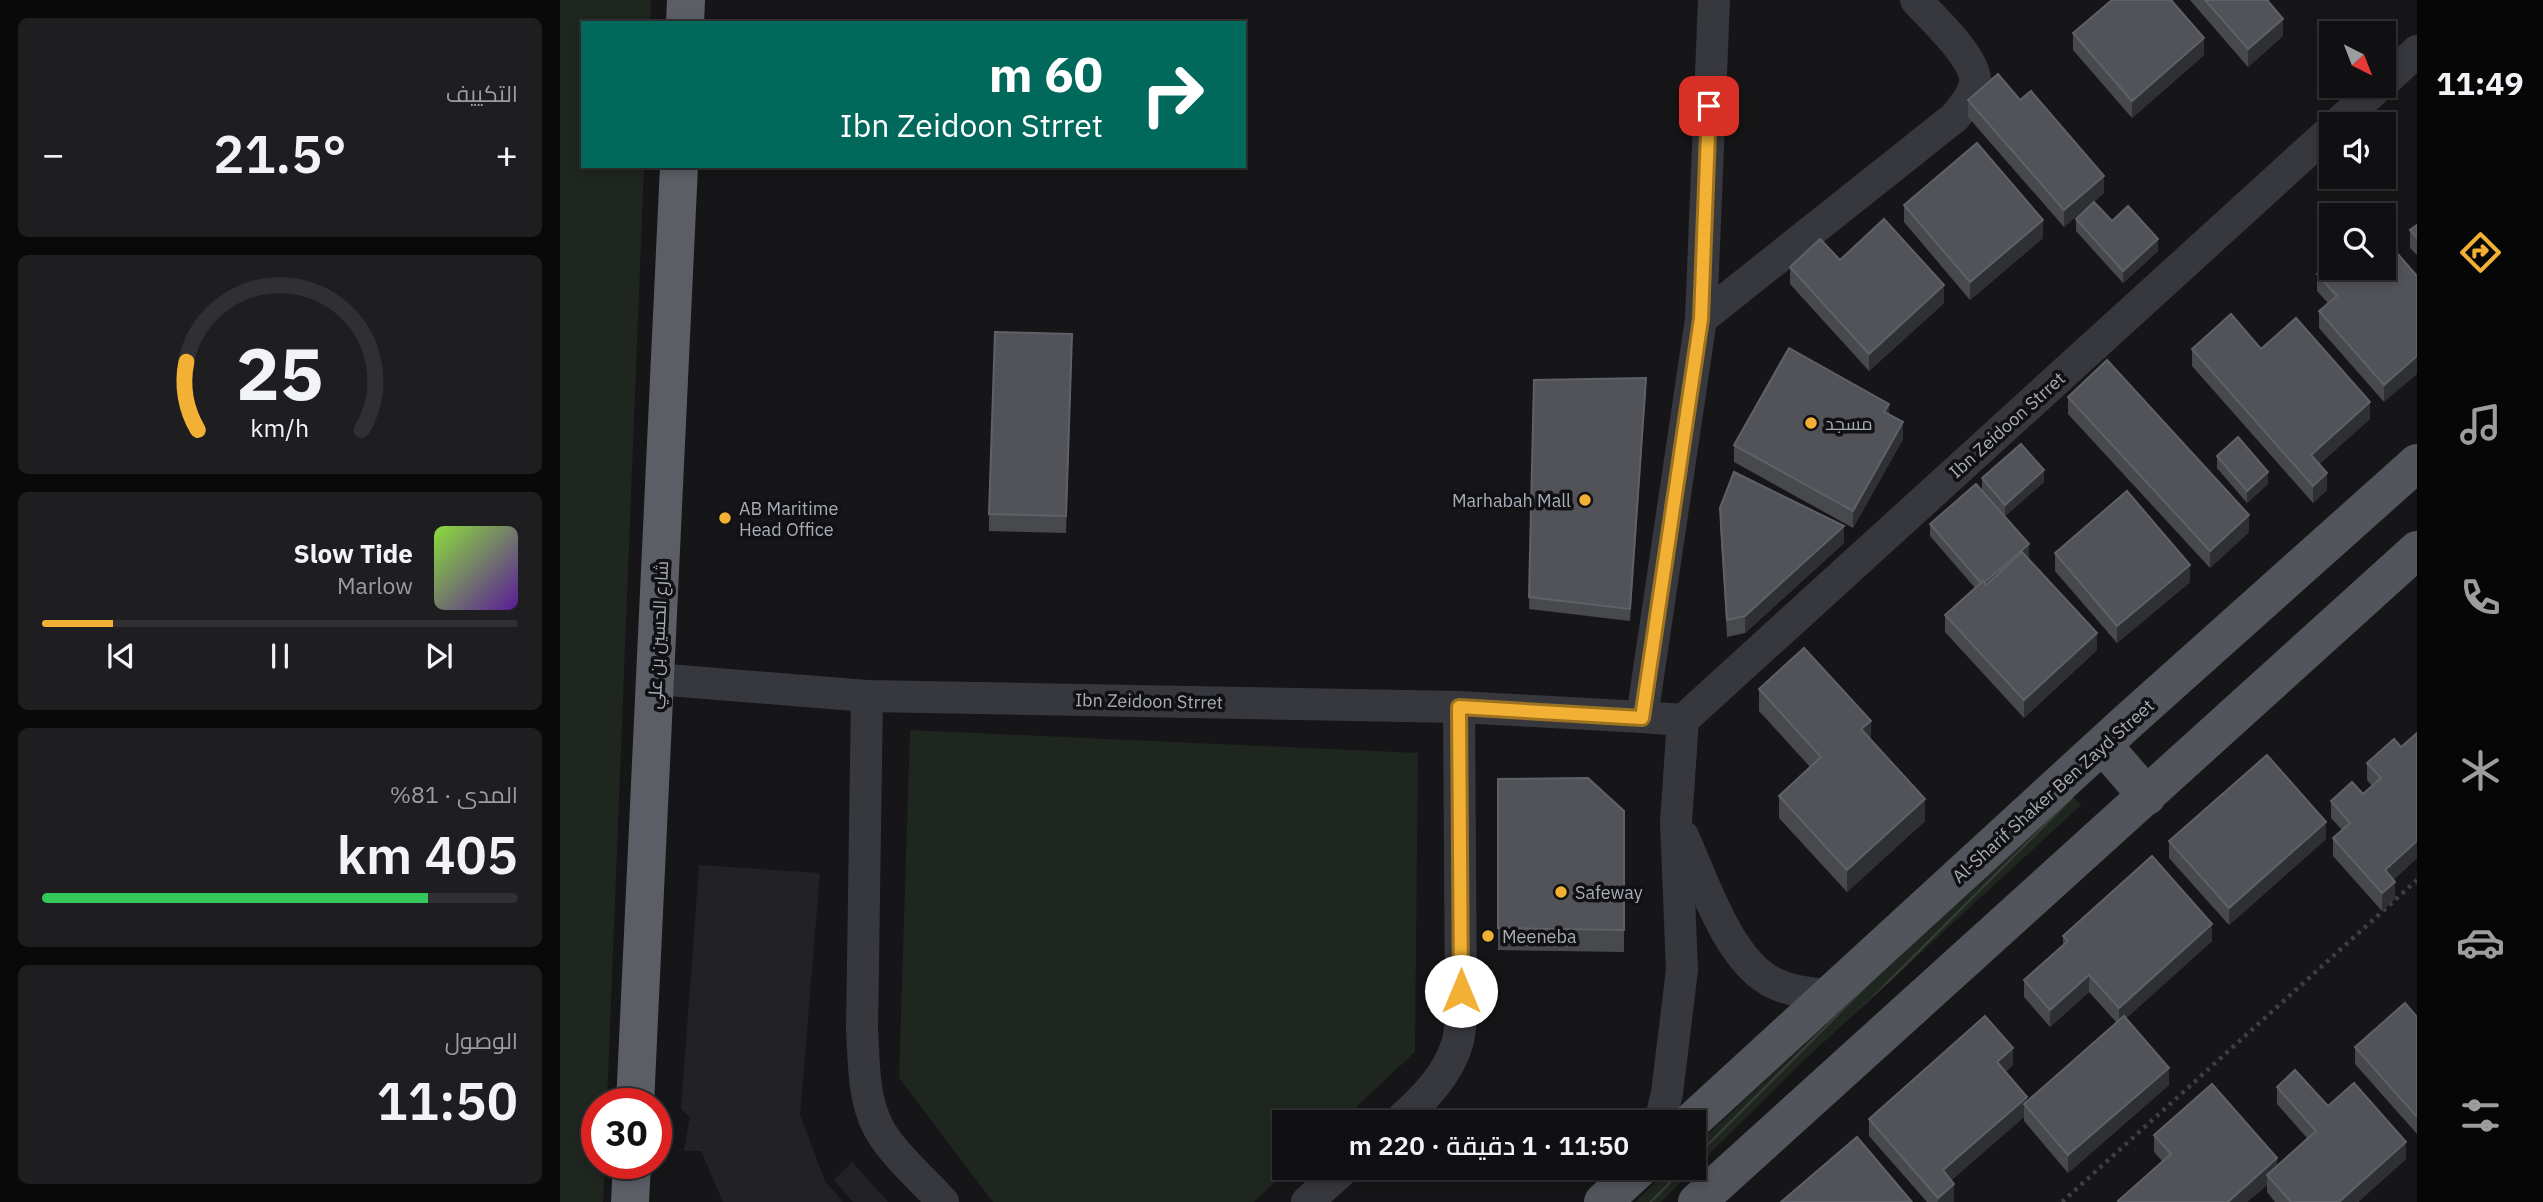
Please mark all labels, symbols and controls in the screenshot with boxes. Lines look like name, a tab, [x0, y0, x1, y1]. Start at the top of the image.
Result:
north arrow	[2319, 21, 2396, 98]
map controls	[2319, 21, 2396, 280]
text: 60 m	[989, 42, 1103, 105]
icon: right	[1127, 49, 1218, 140]
text: 11:49	[2436, 62, 2524, 104]
pin	[1679, 76, 1739, 136]
text: التكييف	[446, 78, 518, 108]
icon: arrive	[1690, 87, 1728, 125]
text: Ibn Zeidoon Strret	[840, 104, 1103, 146]
button: sound	[2319, 112, 2396, 189]
text: 21.5°	[213, 120, 347, 187]
text: −	[42, 129, 65, 178]
text: +	[495, 129, 518, 178]
button: search	[2319, 203, 2396, 280]
icon: directions	[2456, 228, 2505, 277]
text: 25	[236, 326, 324, 421]
street label: Ibn Zeidoon Strret	[1944, 367, 2070, 483]
icon: music	[2456, 400, 2505, 449]
text: km/h	[251, 411, 309, 444]
place label: مسجد	[1825, 412, 1873, 435]
marker: مسجد	[1803, 415, 1819, 431]
place label: Marhabah Mall	[1452, 489, 1571, 512]
marker: Marhabah Mall	[1577, 492, 1593, 508]
place label: AB Maritime Head Office	[739, 497, 838, 541]
marker: AB Maritime Head Office	[717, 510, 733, 526]
text: Slow Tide	[293, 536, 413, 570]
street label: شارع الحسين بن علي	[643, 560, 676, 710]
text: Marlow	[337, 570, 413, 600]
icon: phone	[2456, 573, 2505, 622]
icon: previous	[102, 637, 140, 675]
icon: pause	[261, 637, 299, 675]
icon: next	[420, 637, 458, 675]
street label: Ibn Zeidoon Strret	[1075, 688, 1223, 714]
street label: Al-Sharif Shaker Ben Zayd Street	[1947, 694, 2159, 888]
icon: climate	[2456, 746, 2505, 795]
text: المدى · 81%	[390, 779, 518, 809]
text: 405 km	[337, 821, 518, 888]
place label: Safeway	[1575, 881, 1643, 904]
marker: Safeway	[1553, 884, 1569, 900]
icon: car	[2456, 918, 2505, 967]
place label: Meeneba	[1502, 925, 1577, 948]
marker: Meeneba	[1480, 928, 1496, 944]
position arrow	[1424, 954, 1498, 1028]
text: الوصول	[445, 1025, 518, 1055]
text: 11:50	[377, 1067, 518, 1134]
speed limit sign: 30	[581, 1088, 672, 1179]
icon: filters	[2456, 1091, 2505, 1140]
text: 11:50 · 1 دقيقة · 220 m	[1349, 1128, 1629, 1162]

